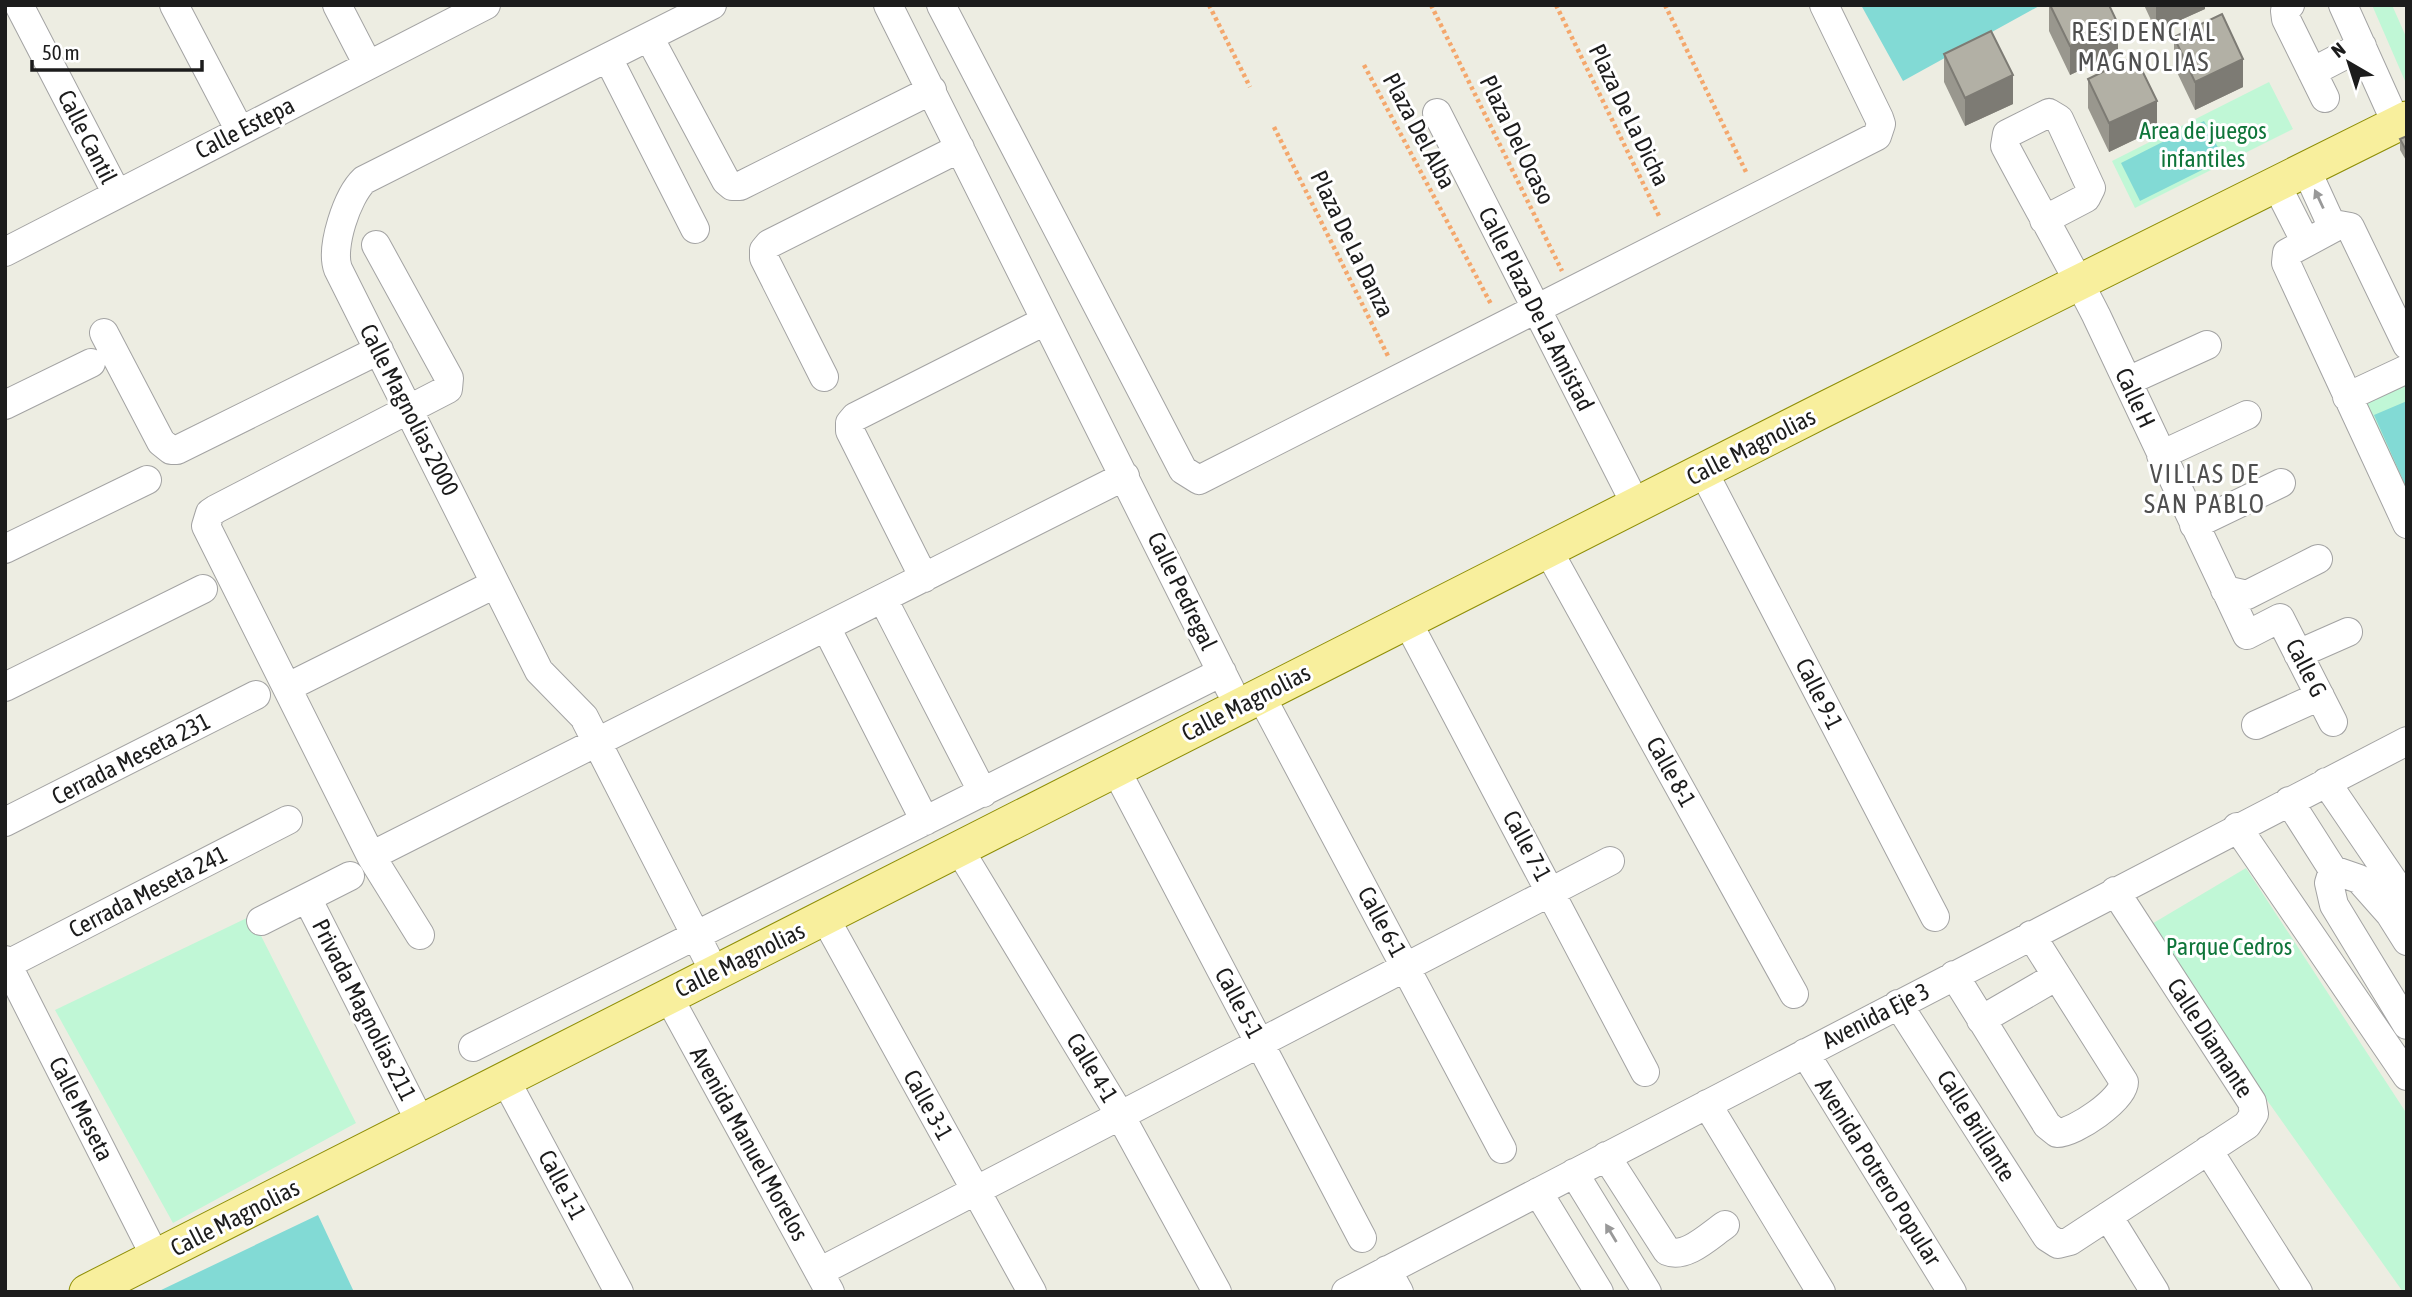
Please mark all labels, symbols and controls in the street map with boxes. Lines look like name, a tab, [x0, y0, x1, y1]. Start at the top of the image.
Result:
district label: RESIDENCIAL MAGNOLIAS	[2071, 17, 2217, 77]
scale bar	[32, 28, 201, 72]
north arrow	[2314, 28, 2384, 98]
text: N	[2327, 38, 2350, 62]
street label: Plaza De La Dicha	[1583, 39, 1675, 190]
text: 50 m	[42, 40, 80, 64]
street label: Plaza Del Alba	[1378, 68, 1461, 193]
street label: Plaza Del Ocaso	[1475, 71, 1560, 209]
street label: Calle Cantil	[52, 86, 123, 188]
street label: Calle Estepa	[191, 91, 299, 164]
park label: Area de juegos infantiles	[2139, 117, 2267, 172]
street label: Plaza De La Danza	[1305, 166, 1400, 322]
one-way arrow	[2314, 189, 2325, 209]
street label: Calle Plaza De La Amistad	[1473, 202, 1600, 415]
street label: Calle Magnolias 2000	[355, 319, 464, 500]
street label: Calle H	[2110, 364, 2161, 432]
street label: Calle Magnolias	[1682, 403, 1820, 491]
district label: VILLAS DE SAN PABLO	[2144, 459, 2266, 519]
street label: Calle Pedregal	[1142, 528, 1223, 655]
street label: Calle G	[2280, 634, 2332, 701]
street label: Calle 9-1	[1790, 654, 1849, 734]
street label: Calle Magnolias	[1177, 659, 1315, 747]
street label: Cerrada Meseta 231	[47, 707, 214, 810]
street label: Calle 8-1	[1641, 732, 1702, 812]
street label: Calle 7-1	[1498, 806, 1557, 886]
street label: Cerrada Meseta 241	[64, 840, 231, 943]
street label: Calle 6-1	[1353, 882, 1412, 962]
street label: Privada Magnolias 211	[307, 914, 422, 1105]
street label: Calle Magnolias	[671, 917, 809, 1003]
park label: Parque Cedros	[2166, 933, 2292, 960]
street label: Calle 5-1	[1210, 963, 1269, 1043]
street label: Calle Diamante	[2162, 973, 2259, 1102]
street label: Avenida Eje 3	[1818, 977, 1934, 1054]
street label: Calle 4-1	[1061, 1028, 1124, 1107]
street label: Avenida Manuel Morelos	[685, 1042, 814, 1245]
street label: Calle Meseta	[44, 1052, 119, 1165]
street label: Calle 3-1	[898, 1065, 959, 1145]
street label: Calle Brillante	[1932, 1065, 2021, 1186]
street label: Avenida Potrero Popular	[1810, 1073, 1947, 1271]
street label: Calle 1-1	[533, 1145, 592, 1224]
street label: Calle Magnolias	[166, 1174, 304, 1262]
one-way arrow	[1605, 1224, 1618, 1243]

